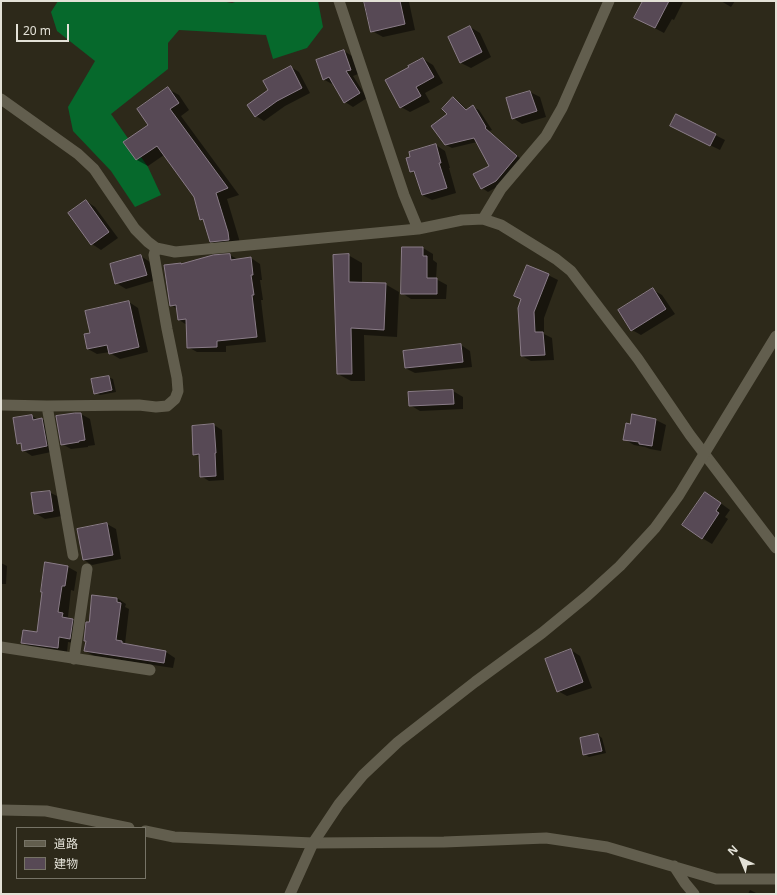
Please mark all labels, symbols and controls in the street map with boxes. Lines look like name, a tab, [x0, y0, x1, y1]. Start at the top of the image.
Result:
scale bar	[18, 16, 71, 42]
text: 20 m	[23, 22, 51, 39]
legend	[16, 827, 146, 879]
text: 道路	[54, 835, 78, 852]
north arrow	[721, 839, 761, 879]
text: N	[724, 842, 741, 859]
text: 建物	[54, 855, 78, 872]

